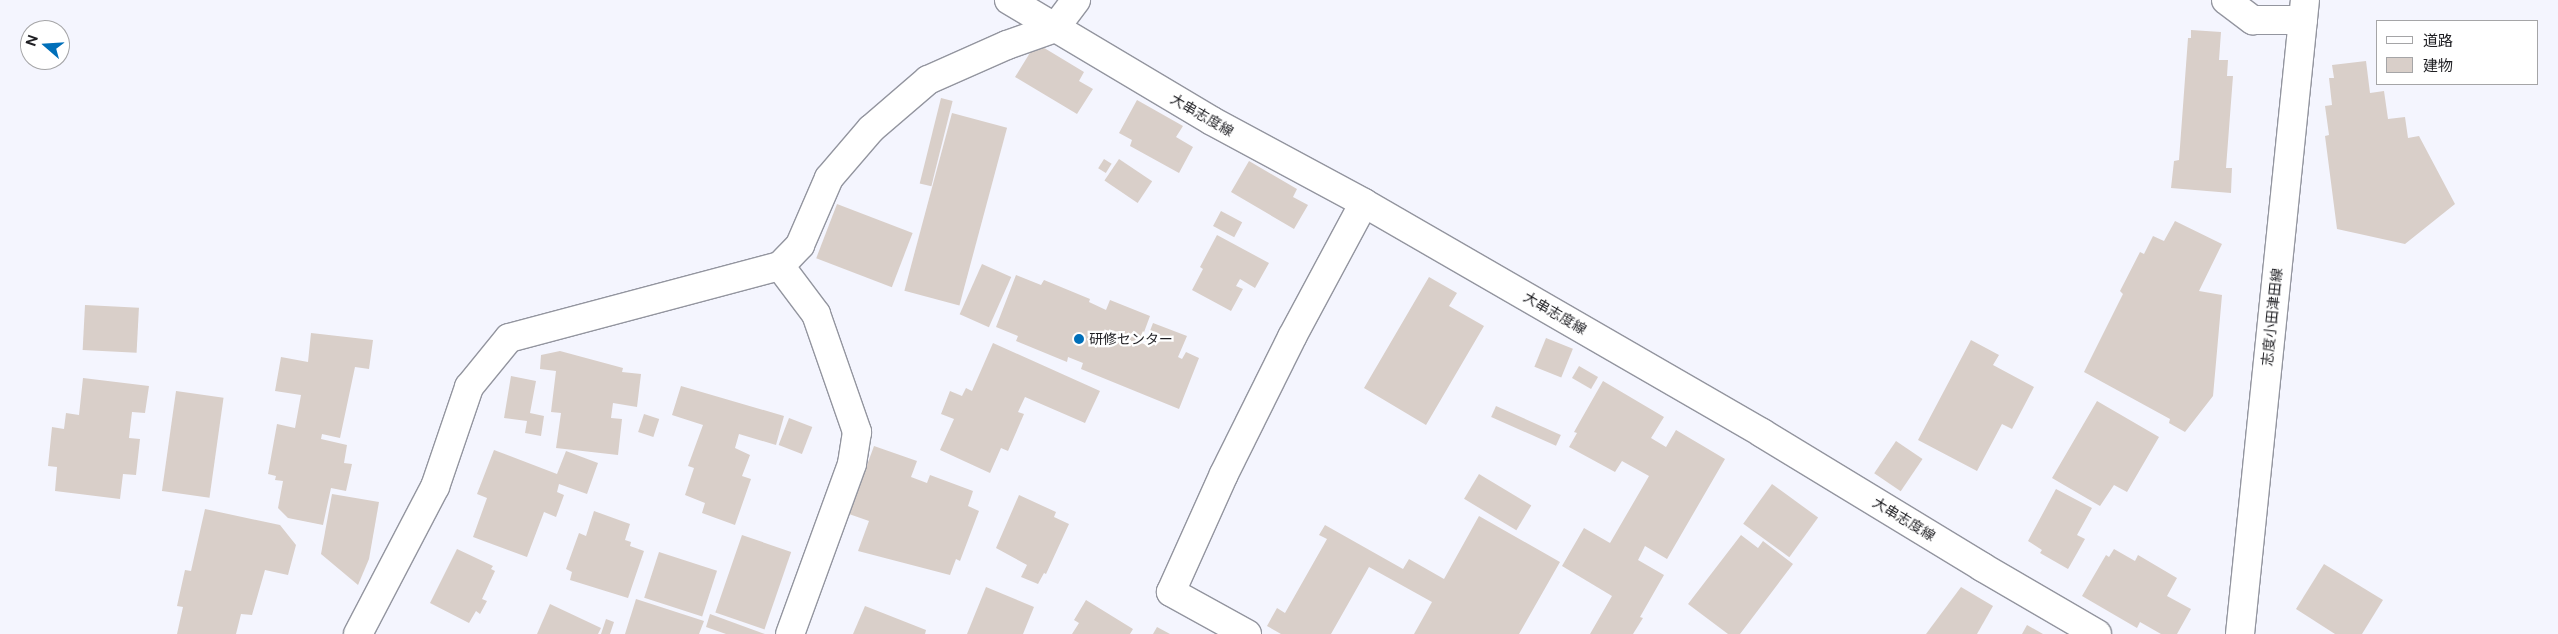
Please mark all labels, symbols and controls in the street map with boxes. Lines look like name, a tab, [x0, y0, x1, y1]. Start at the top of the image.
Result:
north arrow	[20, 20, 70, 70]
legend	[2376, 20, 2538, 85]
text: 道路	[2423, 32, 2453, 49]
text: N	[22, 33, 41, 48]
text: 建物	[2423, 57, 2453, 74]
street label: 大串志度線	[1167, 90, 1237, 140]
street label: 志度小田津田線	[2259, 267, 2285, 367]
street label: 大串志度線	[1520, 288, 1590, 338]
place label: 研修センター	[1089, 331, 1173, 347]
marker: 研修センター	[1073, 333, 1085, 345]
street label: 大串志度線	[1870, 494, 1938, 544]

